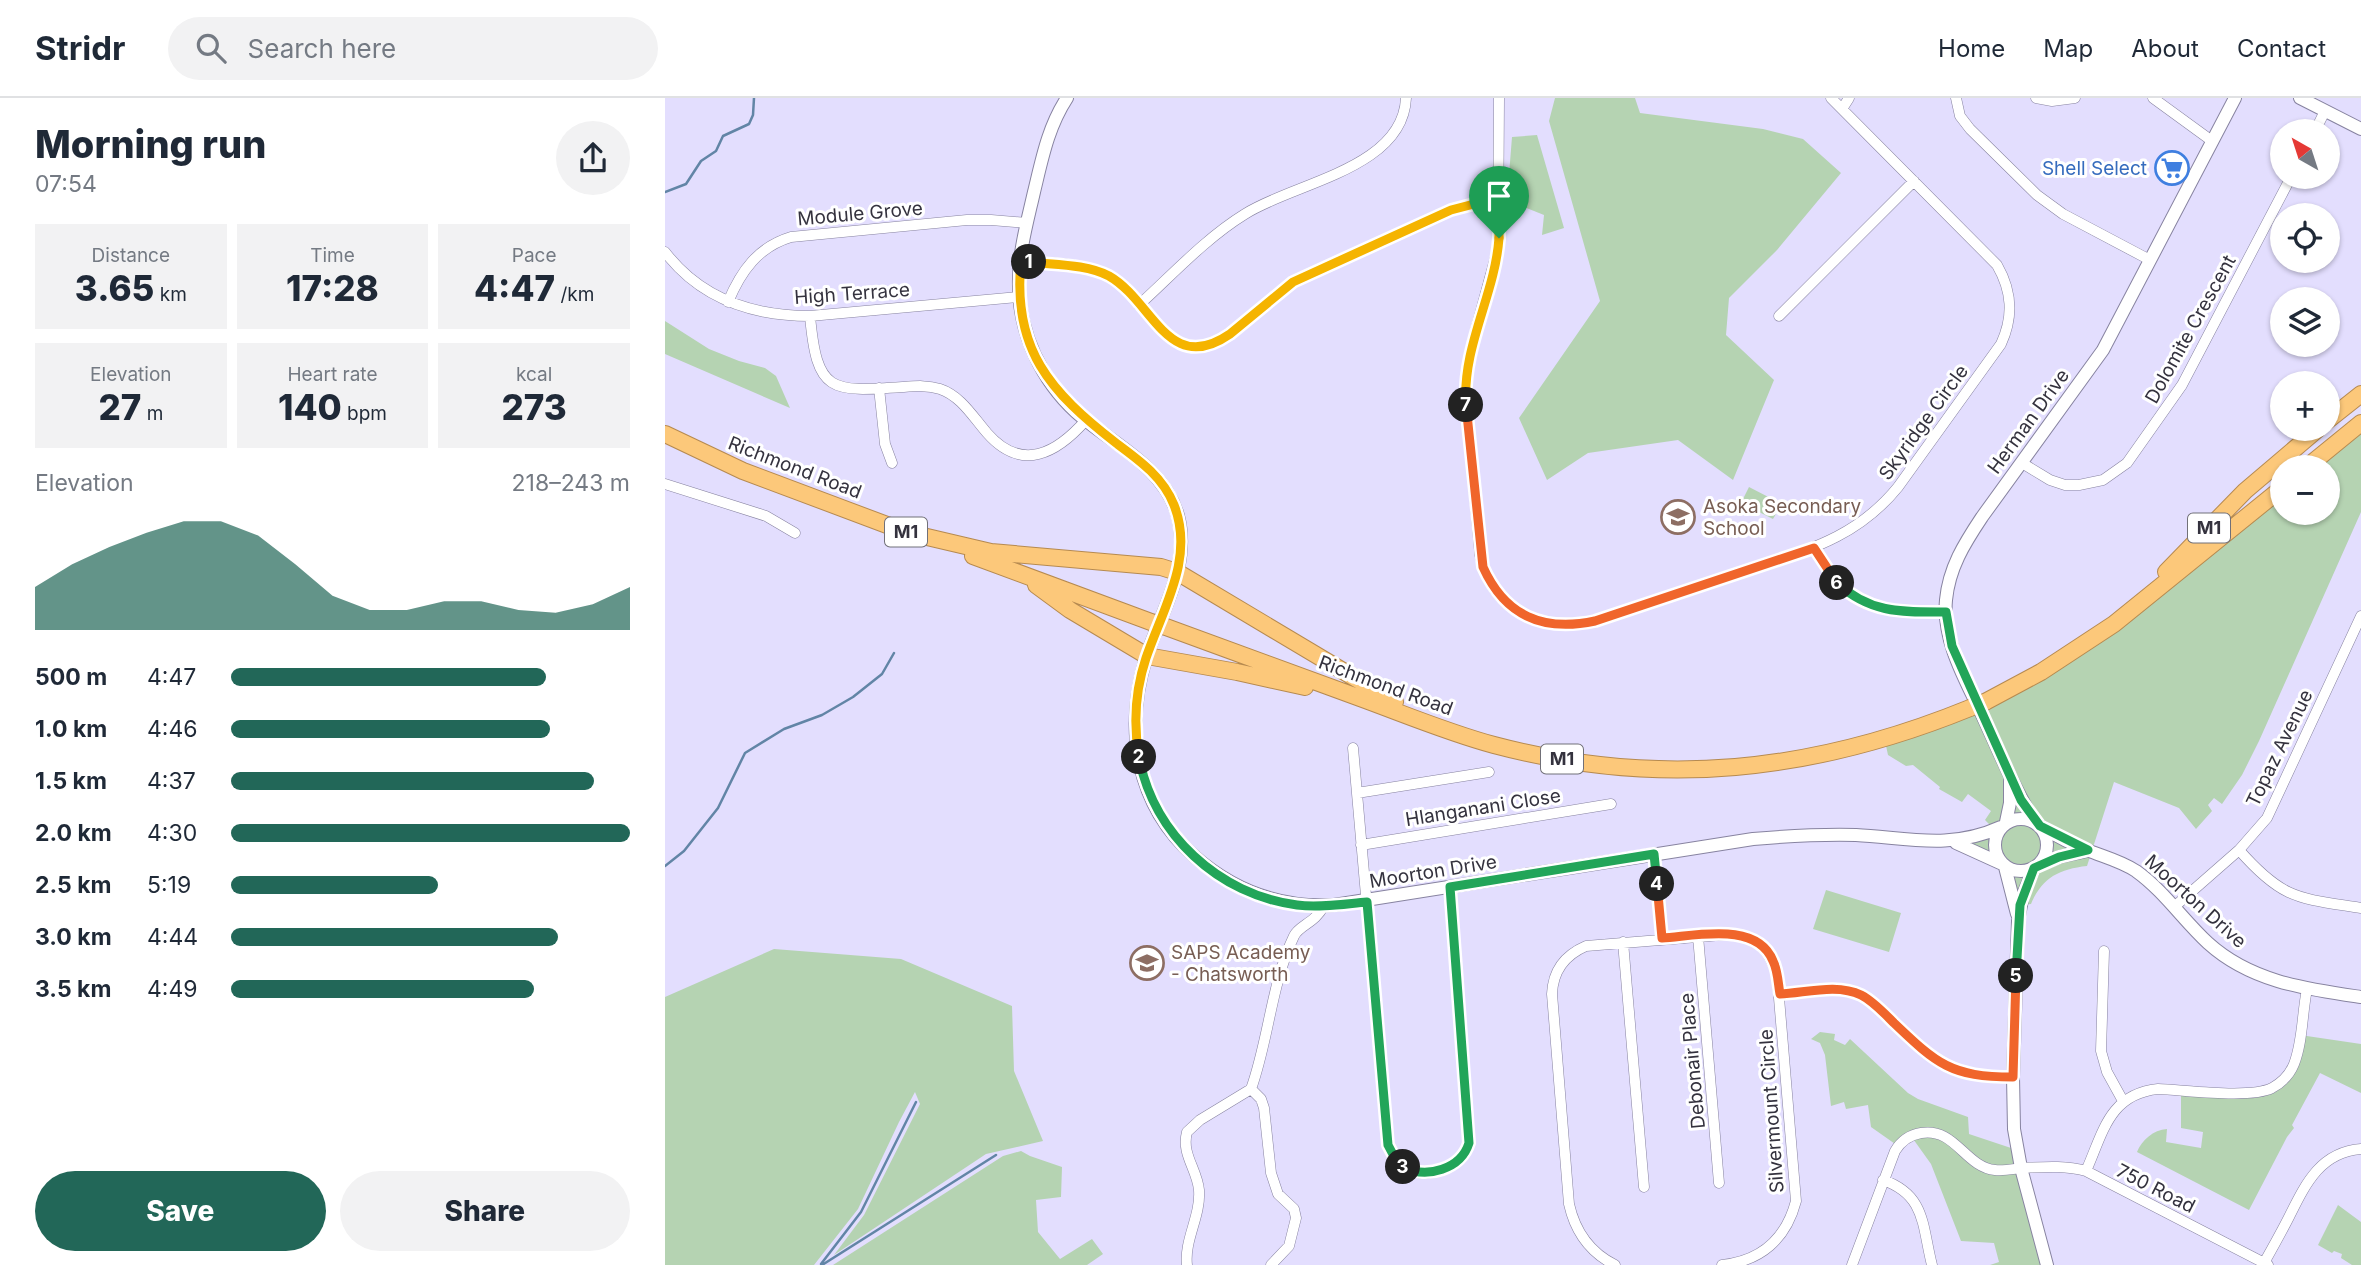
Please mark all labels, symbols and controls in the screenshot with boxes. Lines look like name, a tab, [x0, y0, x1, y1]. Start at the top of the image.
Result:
search box	[168, 17, 658, 80]
text: Stridr	[35, 28, 126, 68]
icon: search	[192, 29, 230, 67]
text: Search here	[248, 33, 396, 64]
text: Home	[1938, 34, 2005, 63]
text: Map	[2043, 34, 2093, 63]
text: About	[2131, 34, 2199, 63]
text: Contact	[2237, 34, 2326, 63]
north arrow	[2270, 119, 2340, 189]
map controls	[2270, 119, 2340, 525]
text: Morning run	[35, 121, 266, 167]
button: share	[556, 121, 630, 195]
supermarket icon: Shell Select	[2153, 149, 2191, 187]
place label: Shell Select	[2042, 157, 2147, 180]
pin	[1469, 166, 1529, 238]
text: 07:54	[35, 170, 97, 198]
icon: arrive	[1480, 177, 1518, 215]
street label: Module Grove	[796, 197, 924, 230]
button: locate	[2270, 203, 2340, 273]
text: Distance	[92, 244, 170, 267]
text: Time	[310, 244, 355, 267]
text: Pace	[512, 244, 557, 267]
pin: 1	[1011, 244, 1047, 280]
text: 1	[1024, 250, 1033, 273]
street label: Dolomite Crescent	[2140, 251, 2241, 407]
text: 3.65	[75, 267, 154, 309]
text: 17:28	[286, 267, 379, 309]
text: 4:47	[474, 267, 555, 309]
street label: High Terrace	[793, 278, 911, 309]
text: km	[154, 283, 187, 306]
text: /km	[555, 283, 594, 306]
button: layers	[2270, 287, 2340, 357]
street label: Skyridge Circle	[1874, 360, 1973, 484]
text: Elevation	[90, 363, 172, 386]
text: Heart rate	[287, 363, 377, 386]
text: kcal	[516, 363, 552, 386]
street label: Herman Drive	[1983, 365, 2074, 478]
button: +	[2270, 371, 2340, 441]
text: 27	[98, 386, 141, 428]
text: 140	[278, 386, 342, 428]
text: 273	[502, 386, 567, 428]
pin: 7	[1449, 388, 1483, 422]
text: 7	[1460, 393, 1471, 416]
text: m	[141, 402, 163, 425]
text: bpm	[342, 402, 387, 425]
street label: Richmond Road	[725, 431, 865, 503]
button: −	[2270, 455, 2340, 525]
text: Elevation	[35, 469, 134, 497]
text: 218–243 m	[512, 469, 630, 497]
place label: Asoka Secondary School	[1703, 495, 1861, 540]
school or university icon: Asoka Secondary School	[1659, 498, 1697, 536]
road number: M1	[2188, 514, 2230, 542]
road number: M1	[885, 518, 927, 546]
pin: 6	[1819, 566, 1855, 601]
text: 6	[1830, 571, 1843, 594]
street label: Richmond Road	[1316, 651, 1456, 720]
text: 500 m	[35, 663, 107, 691]
text: 4:47	[147, 663, 196, 691]
street label: Topaz Avenue	[2241, 686, 2318, 810]
text: 1.0 km	[35, 715, 107, 743]
text: 4:46	[147, 715, 198, 743]
pin: 2	[1121, 740, 1156, 774]
road number: M1	[1541, 744, 1583, 774]
text: 2	[1133, 745, 1144, 768]
text: 1.5 km	[35, 767, 107, 795]
text: 4:37	[147, 767, 196, 795]
street label: Hlanganani Close	[1404, 784, 1562, 831]
text: 2.0 km	[35, 819, 112, 847]
text: 4:30	[147, 819, 197, 847]
street label: Moorton Drive	[1368, 850, 1498, 893]
street label: Moorton Drive	[2140, 850, 2251, 953]
pin: 4	[1639, 866, 1675, 902]
text: 2.5 km	[35, 871, 112, 899]
text: 5:19	[147, 871, 191, 899]
text: 4	[1650, 872, 1663, 895]
text: 3.0 km	[35, 923, 112, 951]
text: 4:44	[147, 923, 198, 951]
place label: SAPS Academy - Chatsworth	[1171, 941, 1311, 986]
school or university icon: SAPS Academy - Chatsworth	[1128, 944, 1166, 982]
pin: 5	[1999, 958, 2033, 994]
text: 5	[2009, 964, 2022, 987]
text: 3.5 km	[35, 975, 111, 1003]
text: 4:49	[147, 975, 198, 1003]
street label: Debonair Place	[1675, 992, 1710, 1130]
street label: Silvermount Circle	[1754, 1028, 1789, 1194]
pin: 3	[1385, 1150, 1421, 1184]
text: 3	[1396, 1155, 1409, 1178]
street label: 750 Road	[2113, 1159, 2199, 1218]
button: Save	[35, 1171, 326, 1251]
button: Share	[340, 1171, 630, 1251]

